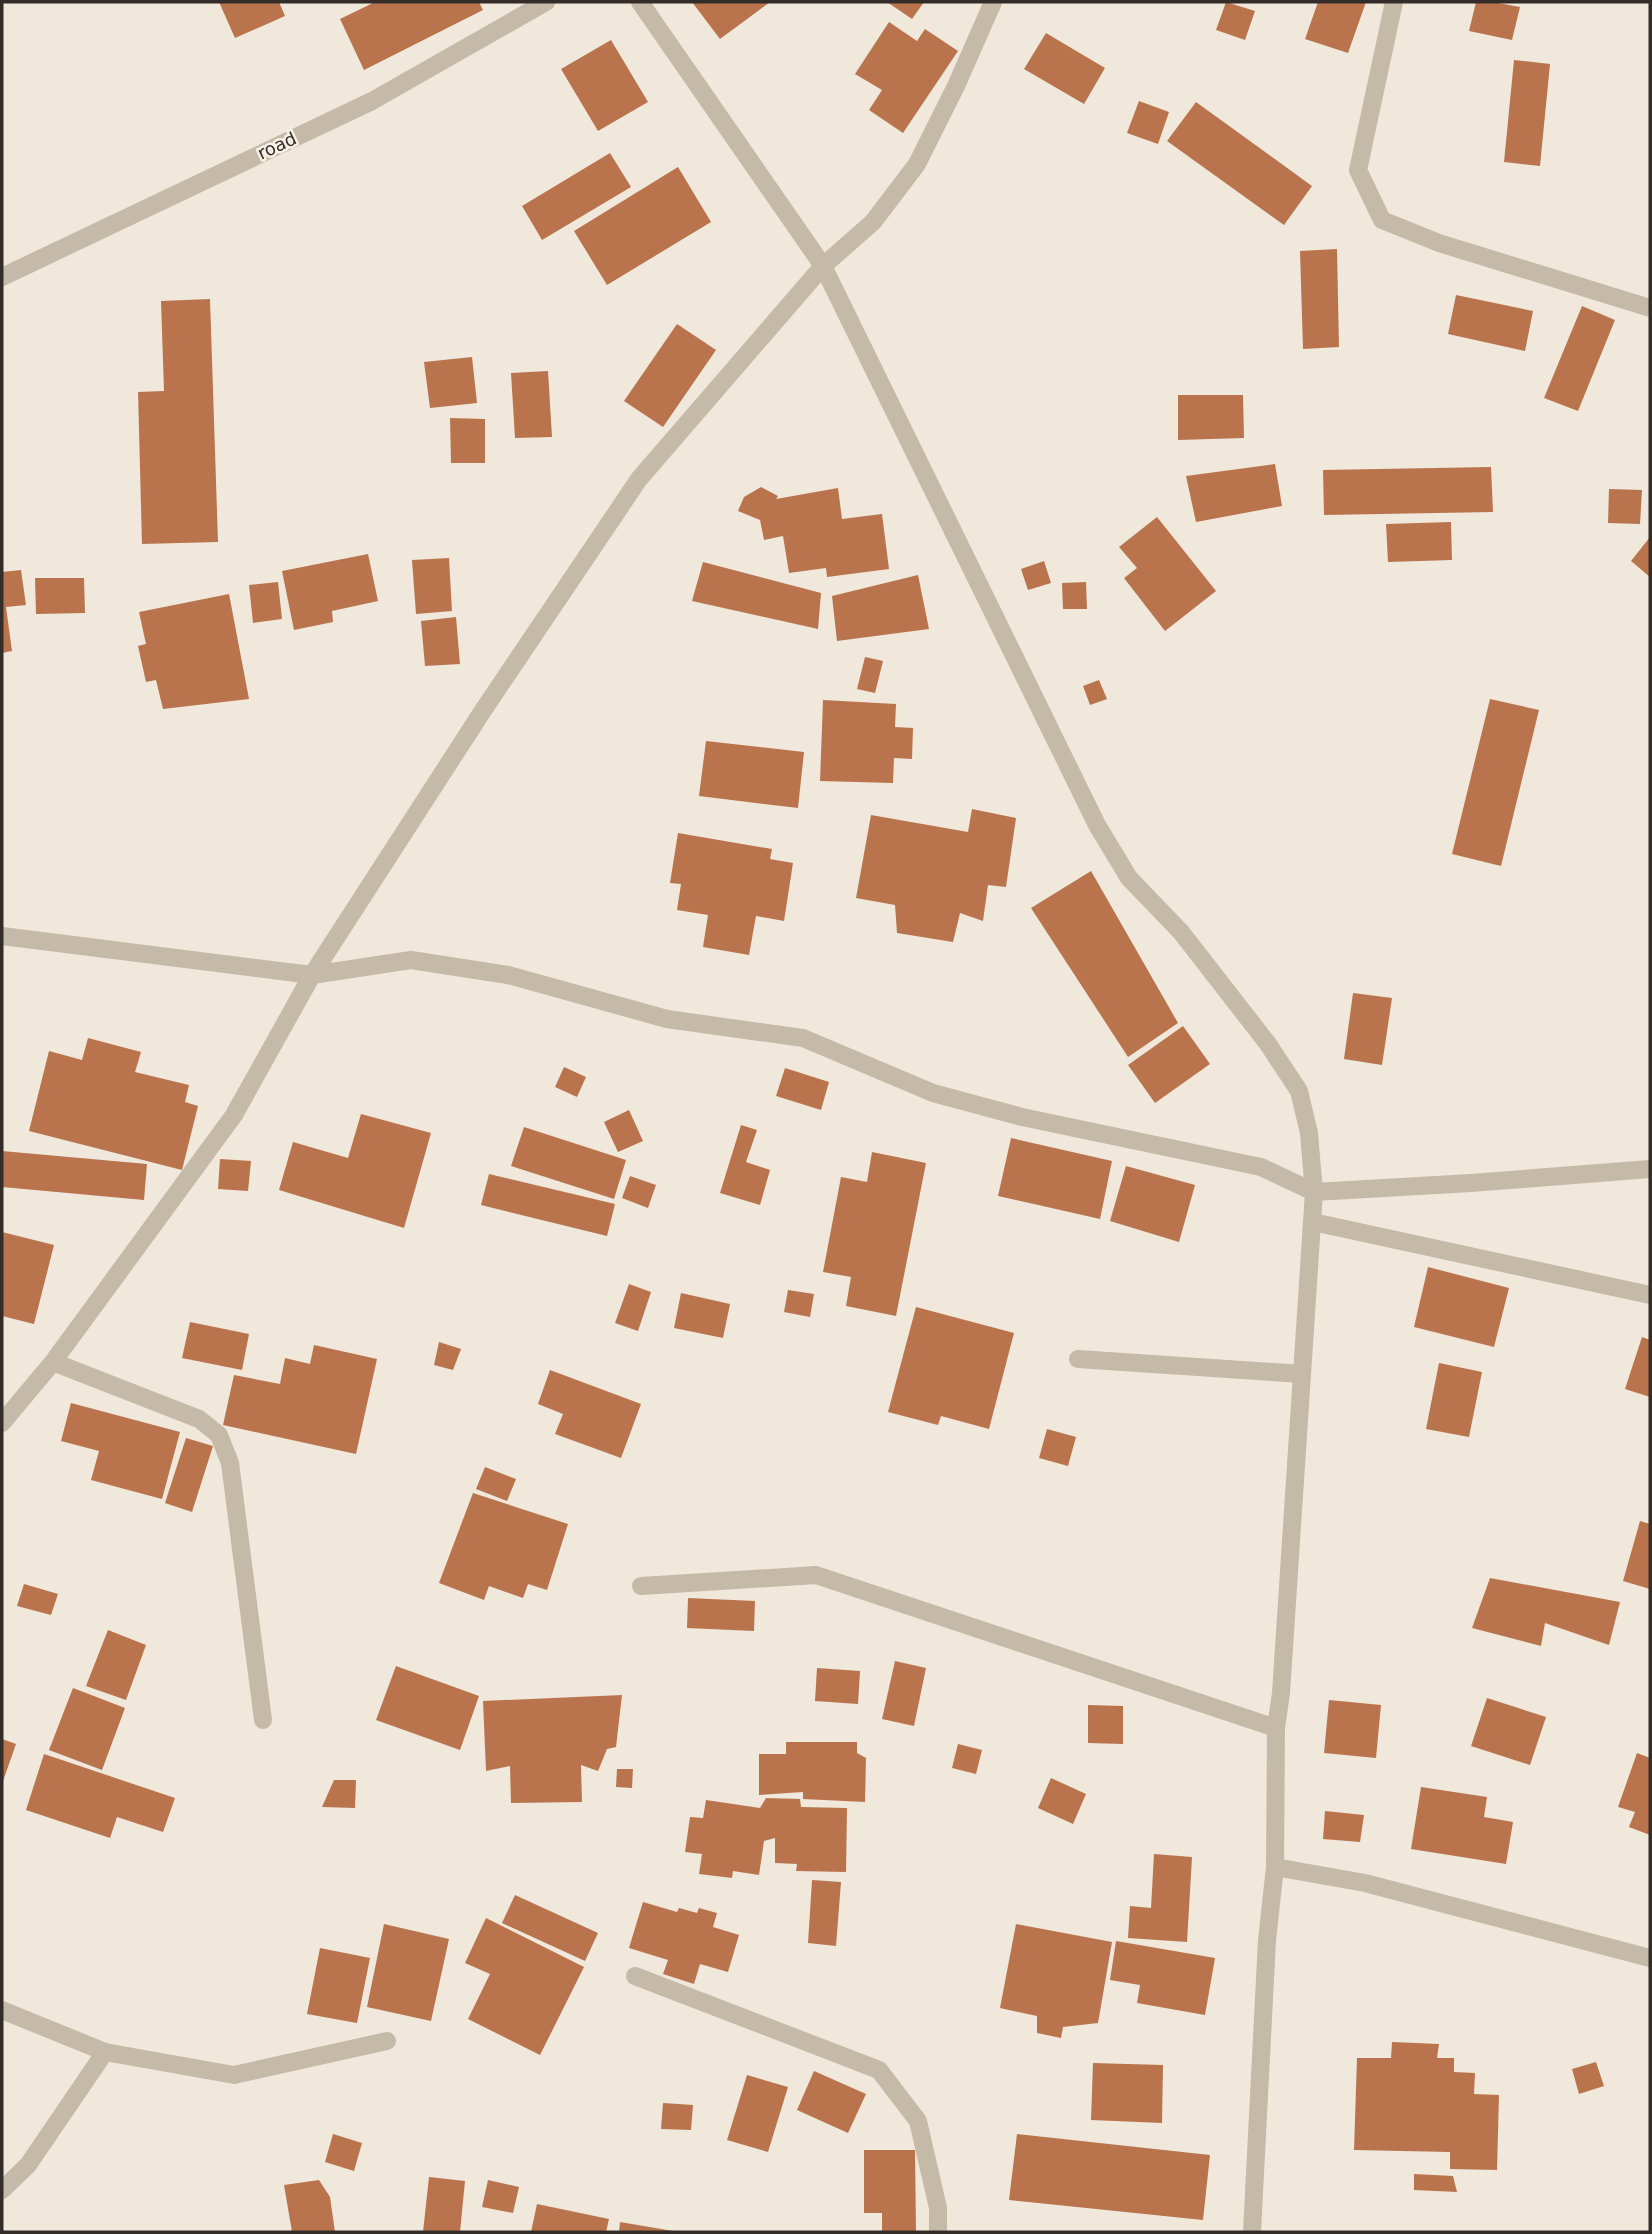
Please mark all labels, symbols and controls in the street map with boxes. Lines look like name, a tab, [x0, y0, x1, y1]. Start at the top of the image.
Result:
street label: road	[254, 127, 300, 164]

